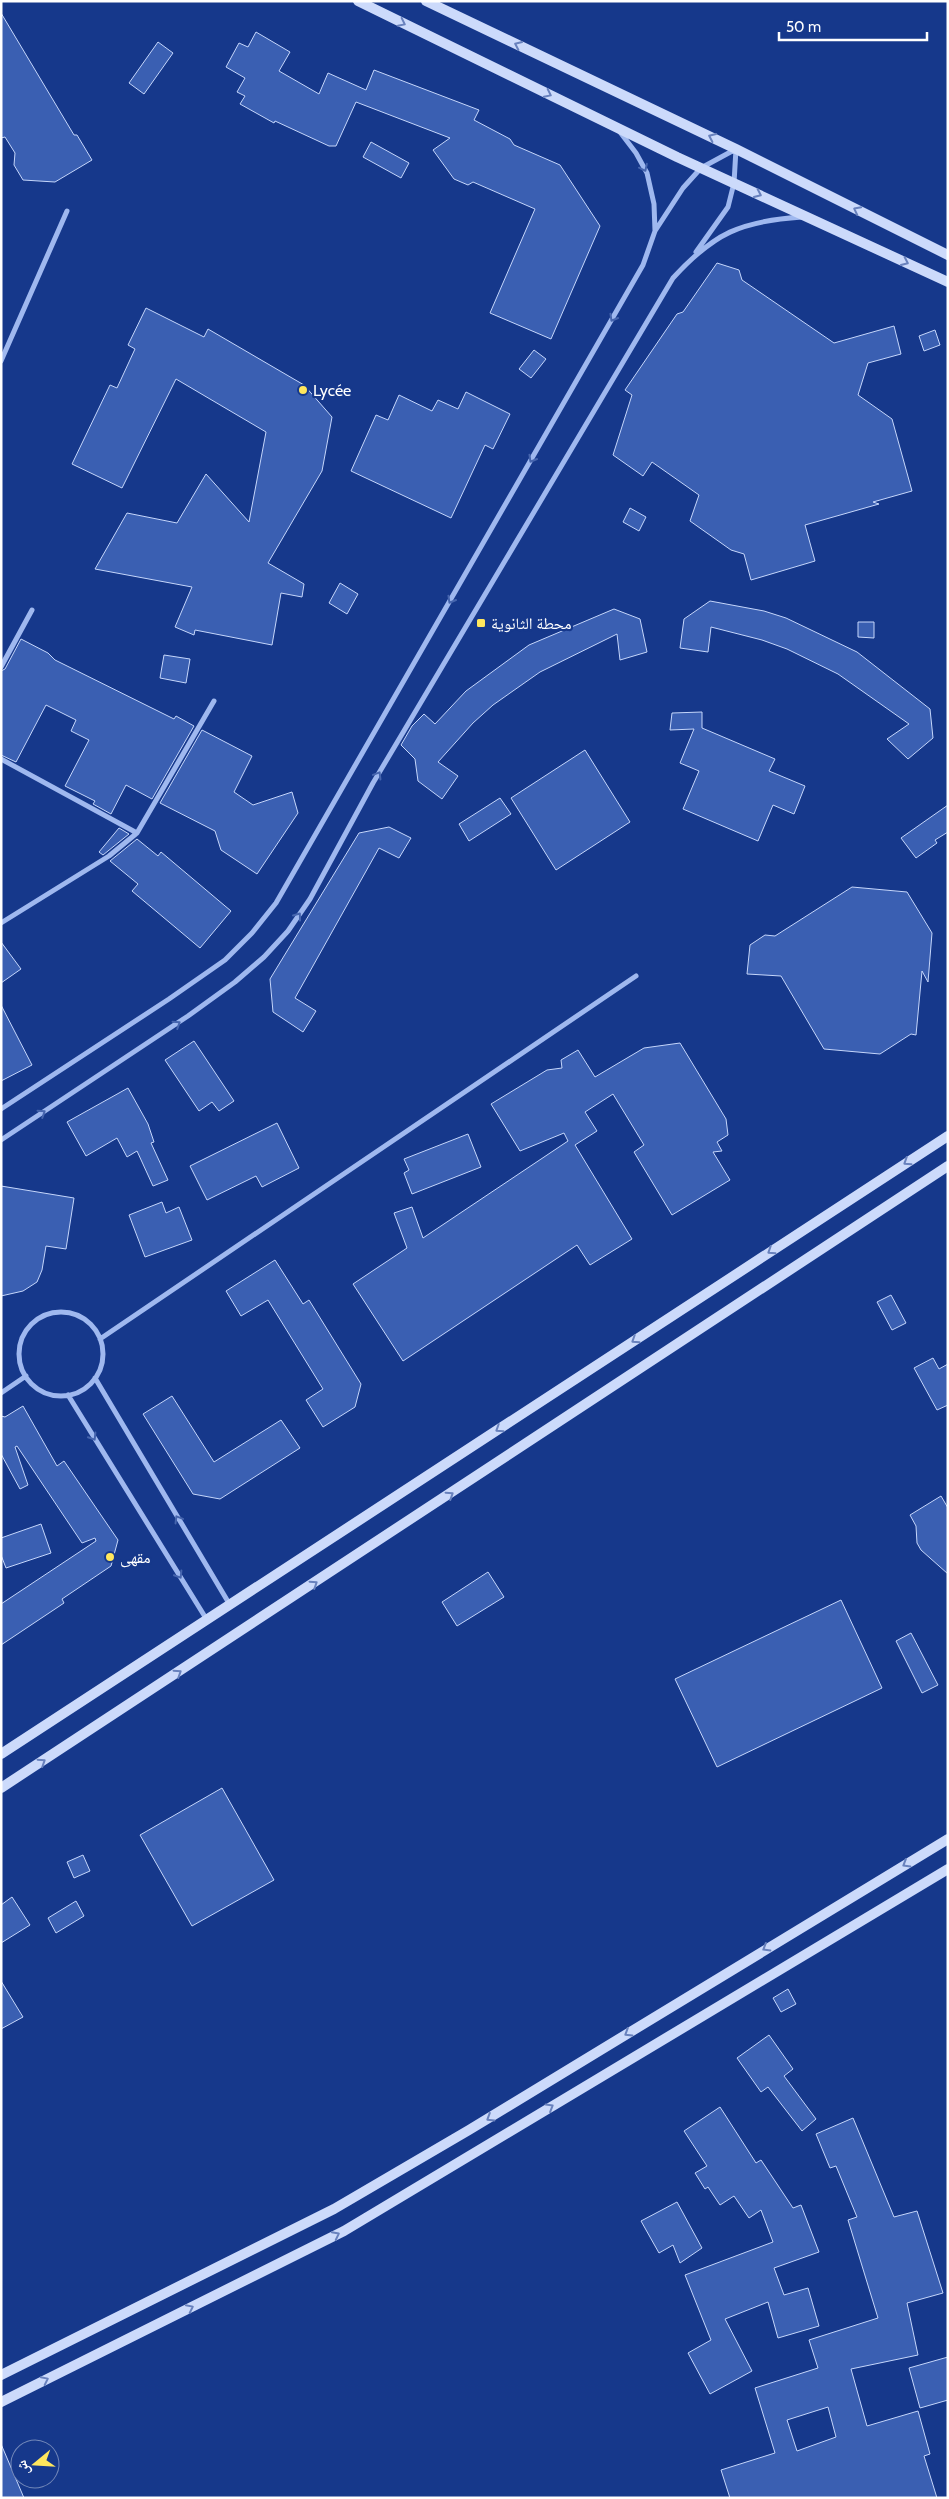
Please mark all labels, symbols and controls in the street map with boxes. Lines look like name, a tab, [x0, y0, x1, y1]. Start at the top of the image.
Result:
scale bar	[779, 10, 926, 42]
one-way arrow	[397, 16, 406, 27]
text: 50 m	[786, 18, 821, 36]
one-way arrow	[514, 41, 523, 51]
one-way arrow	[543, 88, 552, 98]
one-way arrow	[708, 133, 717, 143]
one-way arrow	[638, 162, 648, 171]
one-way arrow	[753, 188, 762, 199]
one-way arrow	[853, 206, 862, 216]
one-way arrow	[900, 256, 909, 267]
one-way arrow	[609, 313, 619, 322]
place label: Lycée	[313, 381, 351, 400]
marker: Lycée	[297, 384, 309, 396]
one-way arrow	[529, 454, 539, 463]
one-way arrow	[447, 595, 457, 604]
place label: محطة الثانوية	[491, 614, 571, 633]
marker: محطة الثانوية	[475, 617, 487, 629]
one-way arrow	[371, 771, 381, 780]
one-way arrow	[292, 912, 301, 922]
one-way arrow	[172, 1020, 181, 1030]
one-way arrow	[36, 1110, 46, 1119]
one-way arrow	[903, 1156, 912, 1166]
one-way arrow	[767, 1245, 776, 1255]
one-way arrow	[631, 1334, 640, 1344]
one-way arrow	[495, 1423, 504, 1433]
one-way arrow	[87, 1431, 97, 1440]
one-way arrow	[445, 1491, 454, 1501]
one-way arrow	[175, 1515, 185, 1524]
place label: مقهى	[120, 1548, 151, 1568]
marker: مقهى	[104, 1551, 116, 1563]
one-way arrow	[172, 1570, 182, 1579]
one-way arrow	[309, 1580, 318, 1590]
one-way arrow	[173, 1669, 182, 1679]
one-way arrow	[37, 1758, 46, 1768]
one-way arrow	[902, 1858, 911, 1868]
one-way arrow	[763, 1941, 772, 1951]
one-way arrow	[624, 2026, 633, 2036]
one-way arrow	[545, 2103, 554, 2113]
one-way arrow	[486, 2111, 495, 2121]
one-way arrow	[331, 2231, 340, 2241]
one-way arrow	[185, 2304, 194, 2314]
one-way arrow	[40, 2376, 49, 2386]
north arrow	[10, 2439, 60, 2489]
text: ش	[12, 2458, 33, 2478]

